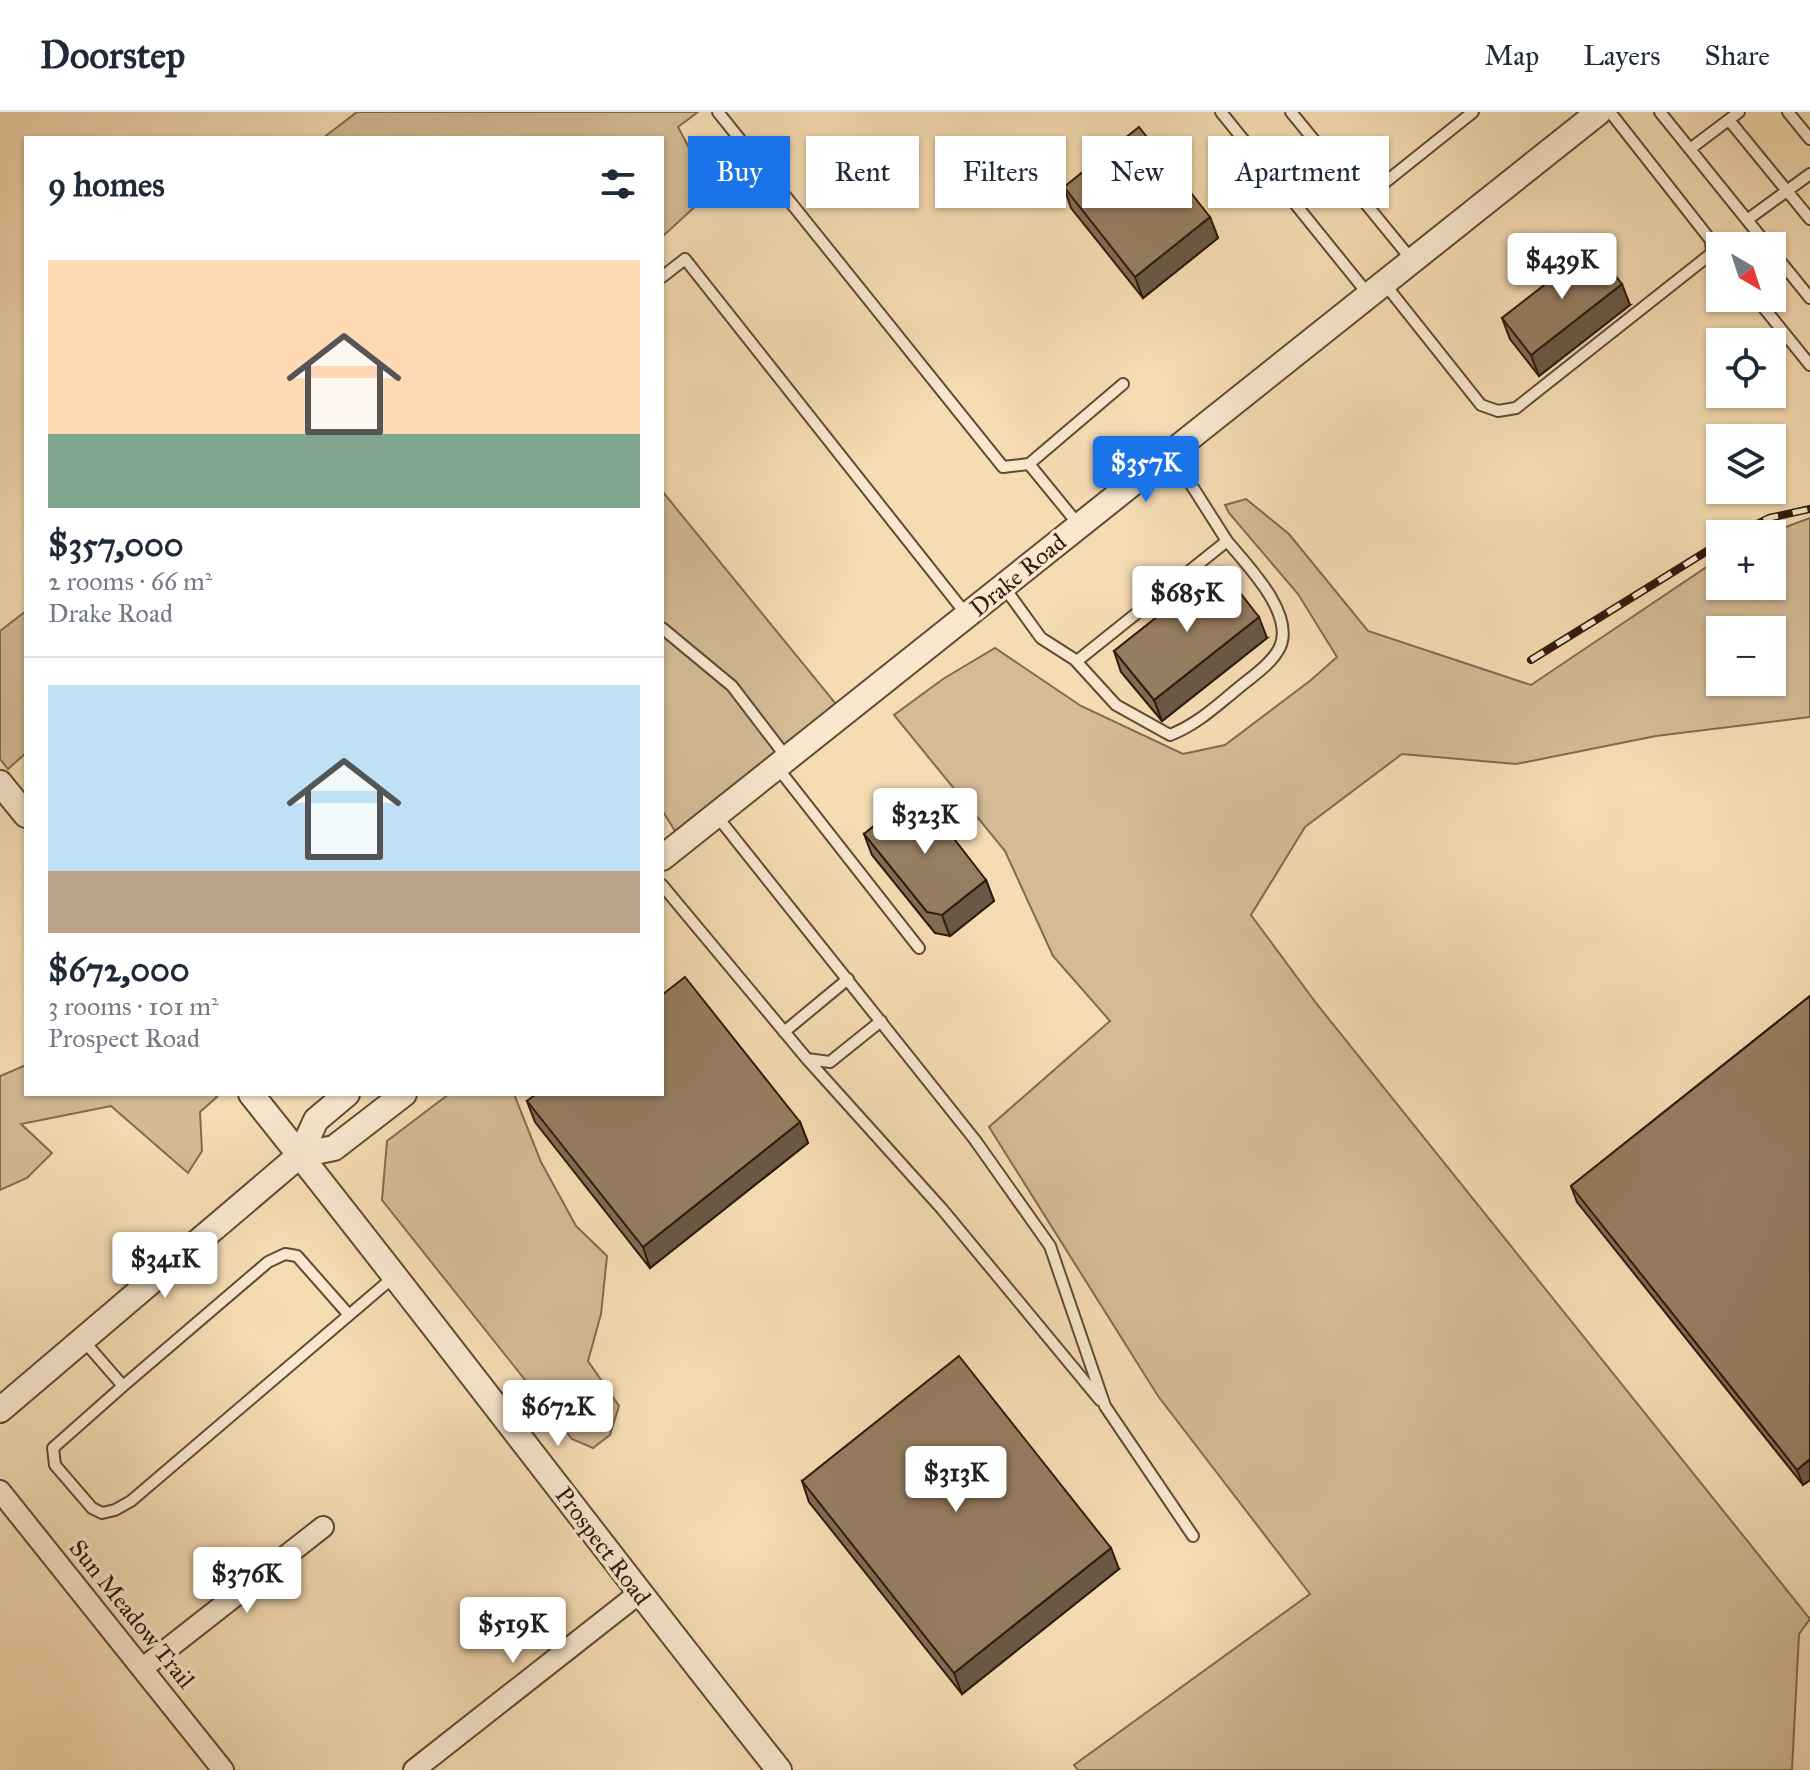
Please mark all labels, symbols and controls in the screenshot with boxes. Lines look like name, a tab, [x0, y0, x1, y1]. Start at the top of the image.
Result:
text: Doorstep	[40, 32, 185, 78]
text: Map	[1484, 38, 1539, 73]
text: Layers	[1583, 38, 1661, 73]
text: Share	[1705, 38, 1770, 73]
chip: Buy	[688, 136, 790, 208]
chip: Rent	[806, 136, 919, 208]
chip: Filters	[935, 136, 1066, 208]
chip: New	[1082, 136, 1192, 208]
chip: Apartment	[1208, 136, 1389, 208]
icon: filters	[596, 162, 640, 206]
text: 9 homes	[48, 164, 165, 205]
north arrow	[1706, 232, 1786, 312]
map controls	[1706, 232, 1786, 696]
pin: $439K	[1506, 233, 1618, 301]
text: $439K	[1526, 243, 1598, 275]
icon: home	[272, 312, 416, 456]
button: locate	[1706, 328, 1786, 408]
button: layers	[1706, 424, 1786, 504]
pin: $357K	[1090, 436, 1202, 504]
text: $357K	[1111, 446, 1181, 478]
button: +	[1706, 520, 1786, 600]
text: $357,000	[48, 524, 184, 565]
street label: Drake Road	[964, 527, 1072, 623]
text: 2 rooms · 66 m²	[48, 565, 212, 597]
pin: $685K	[1131, 566, 1243, 634]
text: $685K	[1150, 576, 1224, 608]
text: Drake Road	[48, 597, 173, 629]
button: −	[1706, 616, 1786, 696]
icon: home	[272, 737, 416, 881]
pin: $323K	[869, 788, 981, 856]
text: $323K	[891, 798, 959, 830]
text: $672,000	[48, 949, 190, 990]
text: 3 rooms · 101 m²	[48, 990, 219, 1022]
text: Prospect Road	[48, 1022, 200, 1054]
pin: $341K	[109, 1232, 221, 1300]
text: $341K	[130, 1242, 200, 1274]
pin: $672K	[502, 1380, 614, 1448]
text: $672K	[521, 1390, 595, 1422]
pin: $313K	[900, 1446, 1012, 1514]
text: $313K	[923, 1456, 989, 1488]
street label: Prospect Road	[549, 1481, 657, 1611]
street label: Sun Meadow Trail	[63, 1534, 201, 1695]
pin: $376K	[191, 1547, 303, 1615]
text: $376K	[211, 1557, 283, 1589]
pin: $519K	[457, 1597, 569, 1665]
text: $519K	[478, 1607, 548, 1639]

